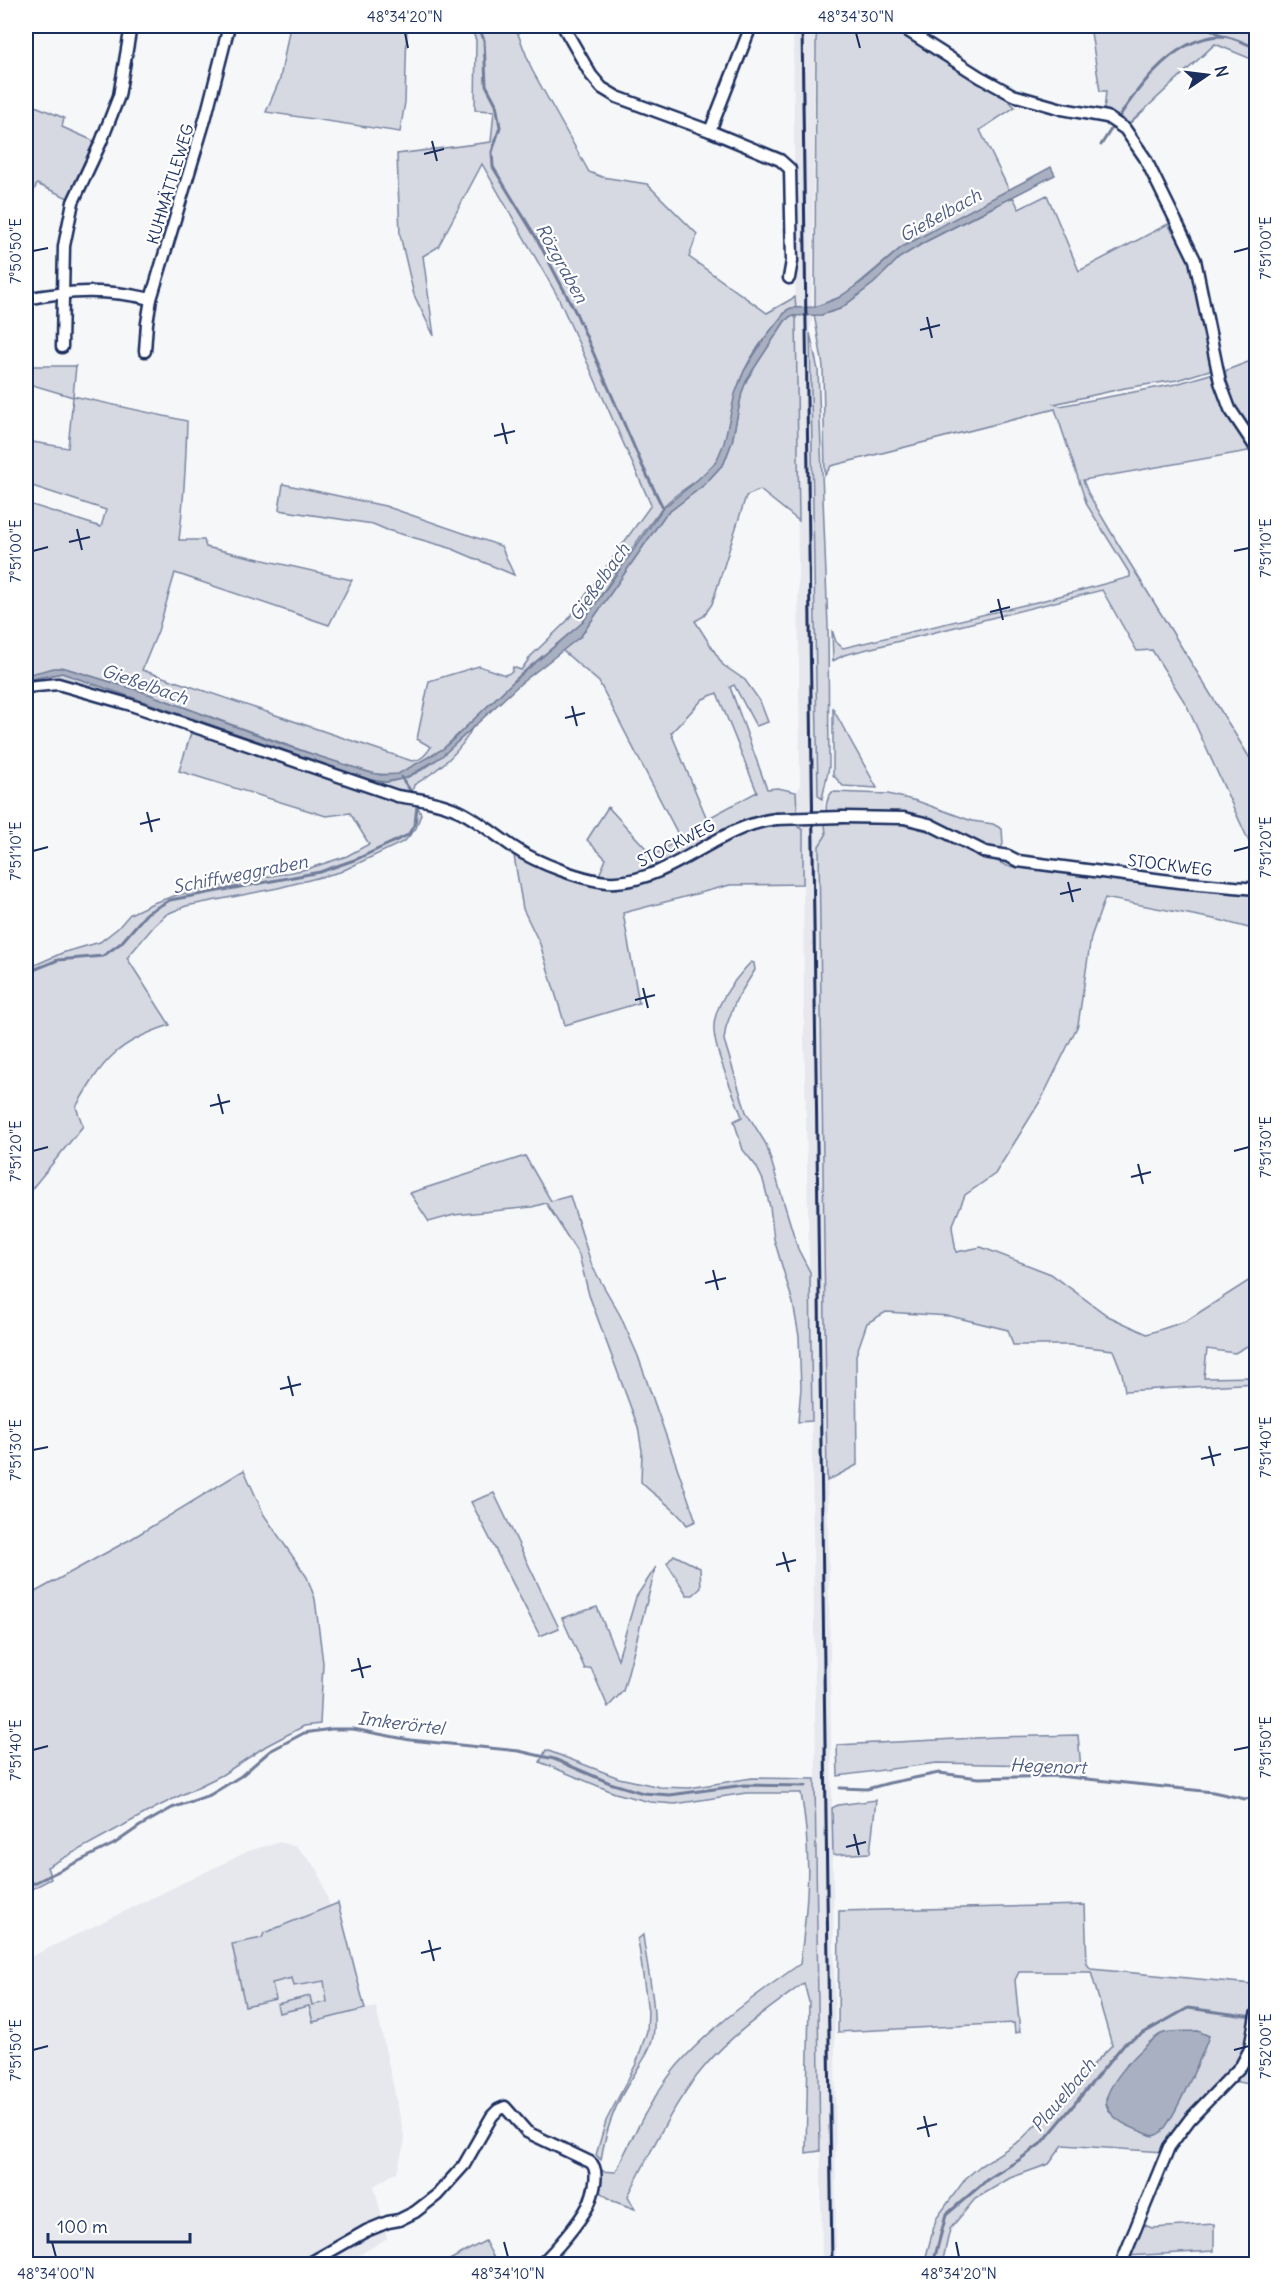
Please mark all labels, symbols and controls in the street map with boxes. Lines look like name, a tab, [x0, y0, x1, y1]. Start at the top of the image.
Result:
text: 48°34'20"N	[367, 7, 443, 26]
text: 48°34'30"N	[818, 7, 894, 26]
north arrow	[1177, 45, 1237, 105]
text: N	[1211, 64, 1233, 79]
street label: KUHMÄTTLEWEG	[142, 121, 198, 247]
water label: Gießelbach	[895, 183, 985, 247]
text: 7°51'00"E	[1256, 216, 1275, 280]
text: 7°50'50"E	[6, 218, 25, 284]
water label: Rözgraben	[531, 219, 593, 307]
text: 7°51'10"E	[1256, 518, 1275, 578]
text: 7°51'00"E	[6, 519, 25, 583]
water label: Gießelbach	[564, 538, 635, 625]
water label: Gießelbach	[99, 658, 192, 710]
street label: STOCKWEG	[634, 815, 718, 871]
text: 7°51'20"E	[1256, 816, 1275, 878]
text: 7°51'10"E	[6, 821, 25, 881]
water label: Schiffweggraben	[171, 850, 310, 898]
street label: STOCKWEG	[1127, 850, 1213, 880]
text: 7°51'30"E	[1256, 1116, 1275, 1178]
text: 7°51'20"E	[6, 1120, 25, 1182]
text: 7°51'40"E	[1256, 1416, 1275, 1478]
text: 7°51'30"E	[6, 1419, 25, 1481]
water label: Imkerörtel	[357, 1706, 448, 1740]
text: 7°51'50"E	[1256, 1716, 1275, 1778]
text: 7°51'40"E	[6, 1719, 25, 1781]
water label: Hegenort	[1010, 1753, 1088, 1779]
text: 7°52'00"E	[1256, 2013, 1275, 2079]
text: 7°51'50"E	[6, 2019, 25, 2081]
water label: Plauelbach	[1026, 2053, 1101, 2136]
scale bar	[48, 2206, 190, 2244]
text: 100 m	[57, 2215, 108, 2238]
text: 48°34'00"N	[17, 2264, 95, 2283]
text: 48°34'10"N	[471, 2264, 545, 2283]
text: 48°34'20"N	[921, 2264, 997, 2283]

